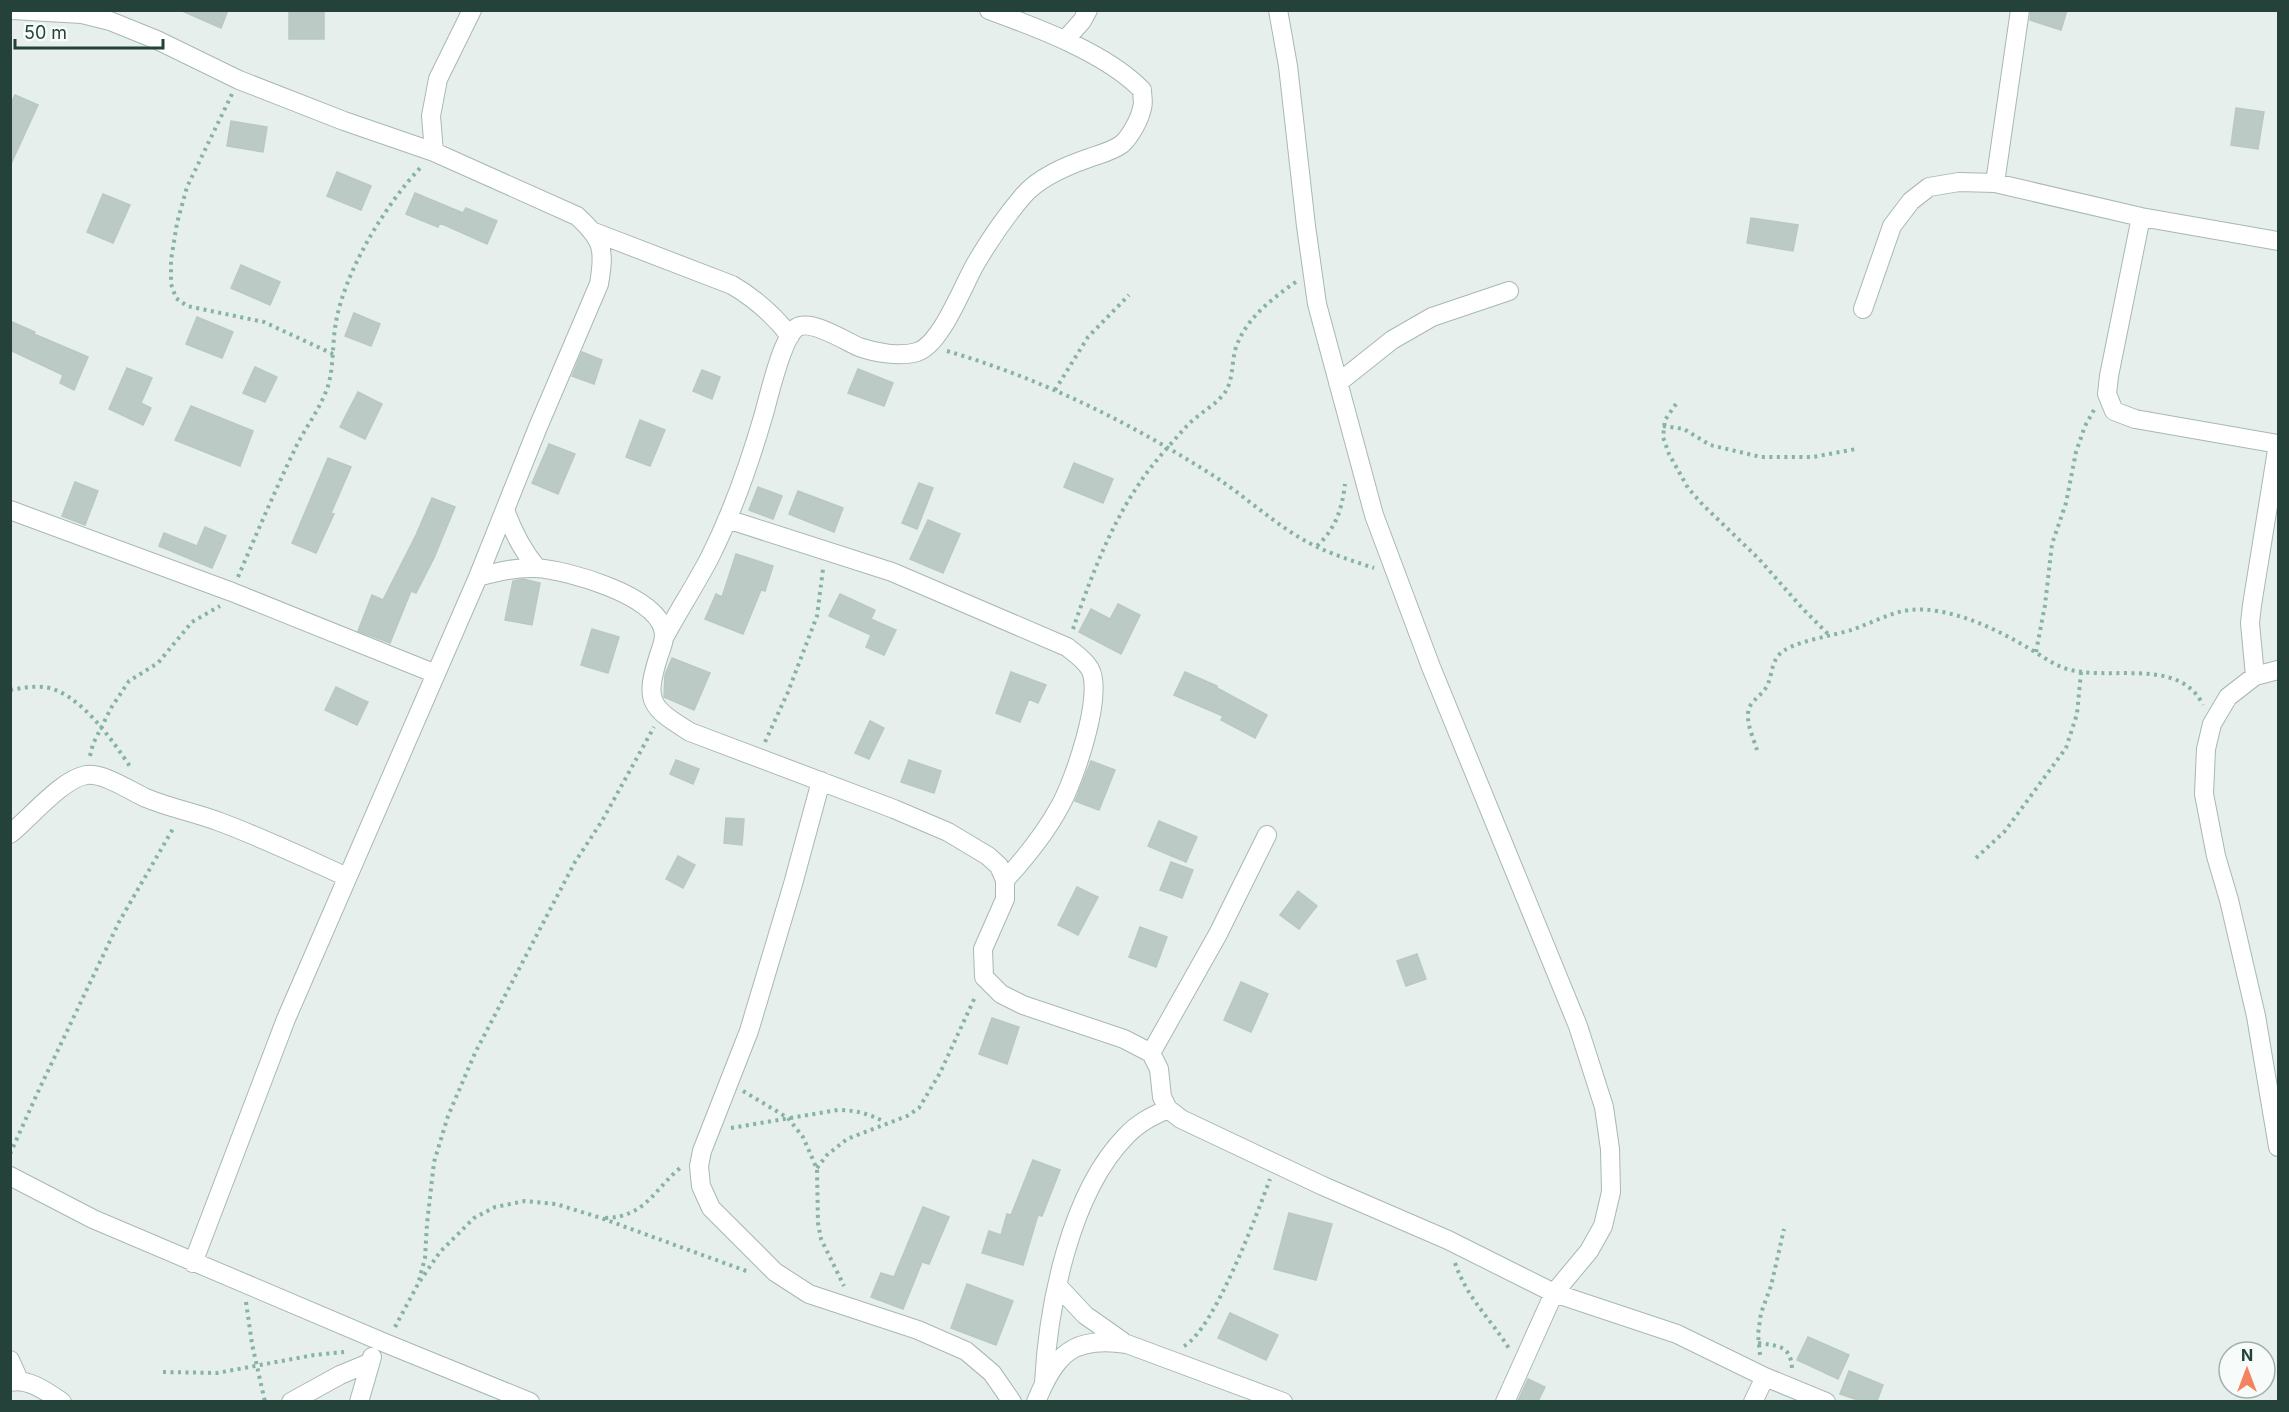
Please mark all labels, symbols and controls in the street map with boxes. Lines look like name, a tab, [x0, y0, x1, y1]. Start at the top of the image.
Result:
scale bar	[15, 12, 164, 50]
text: 50 m	[24, 22, 67, 43]
north arrow	[2217, 1340, 2277, 1400]
text: N	[2241, 1345, 2253, 1365]

